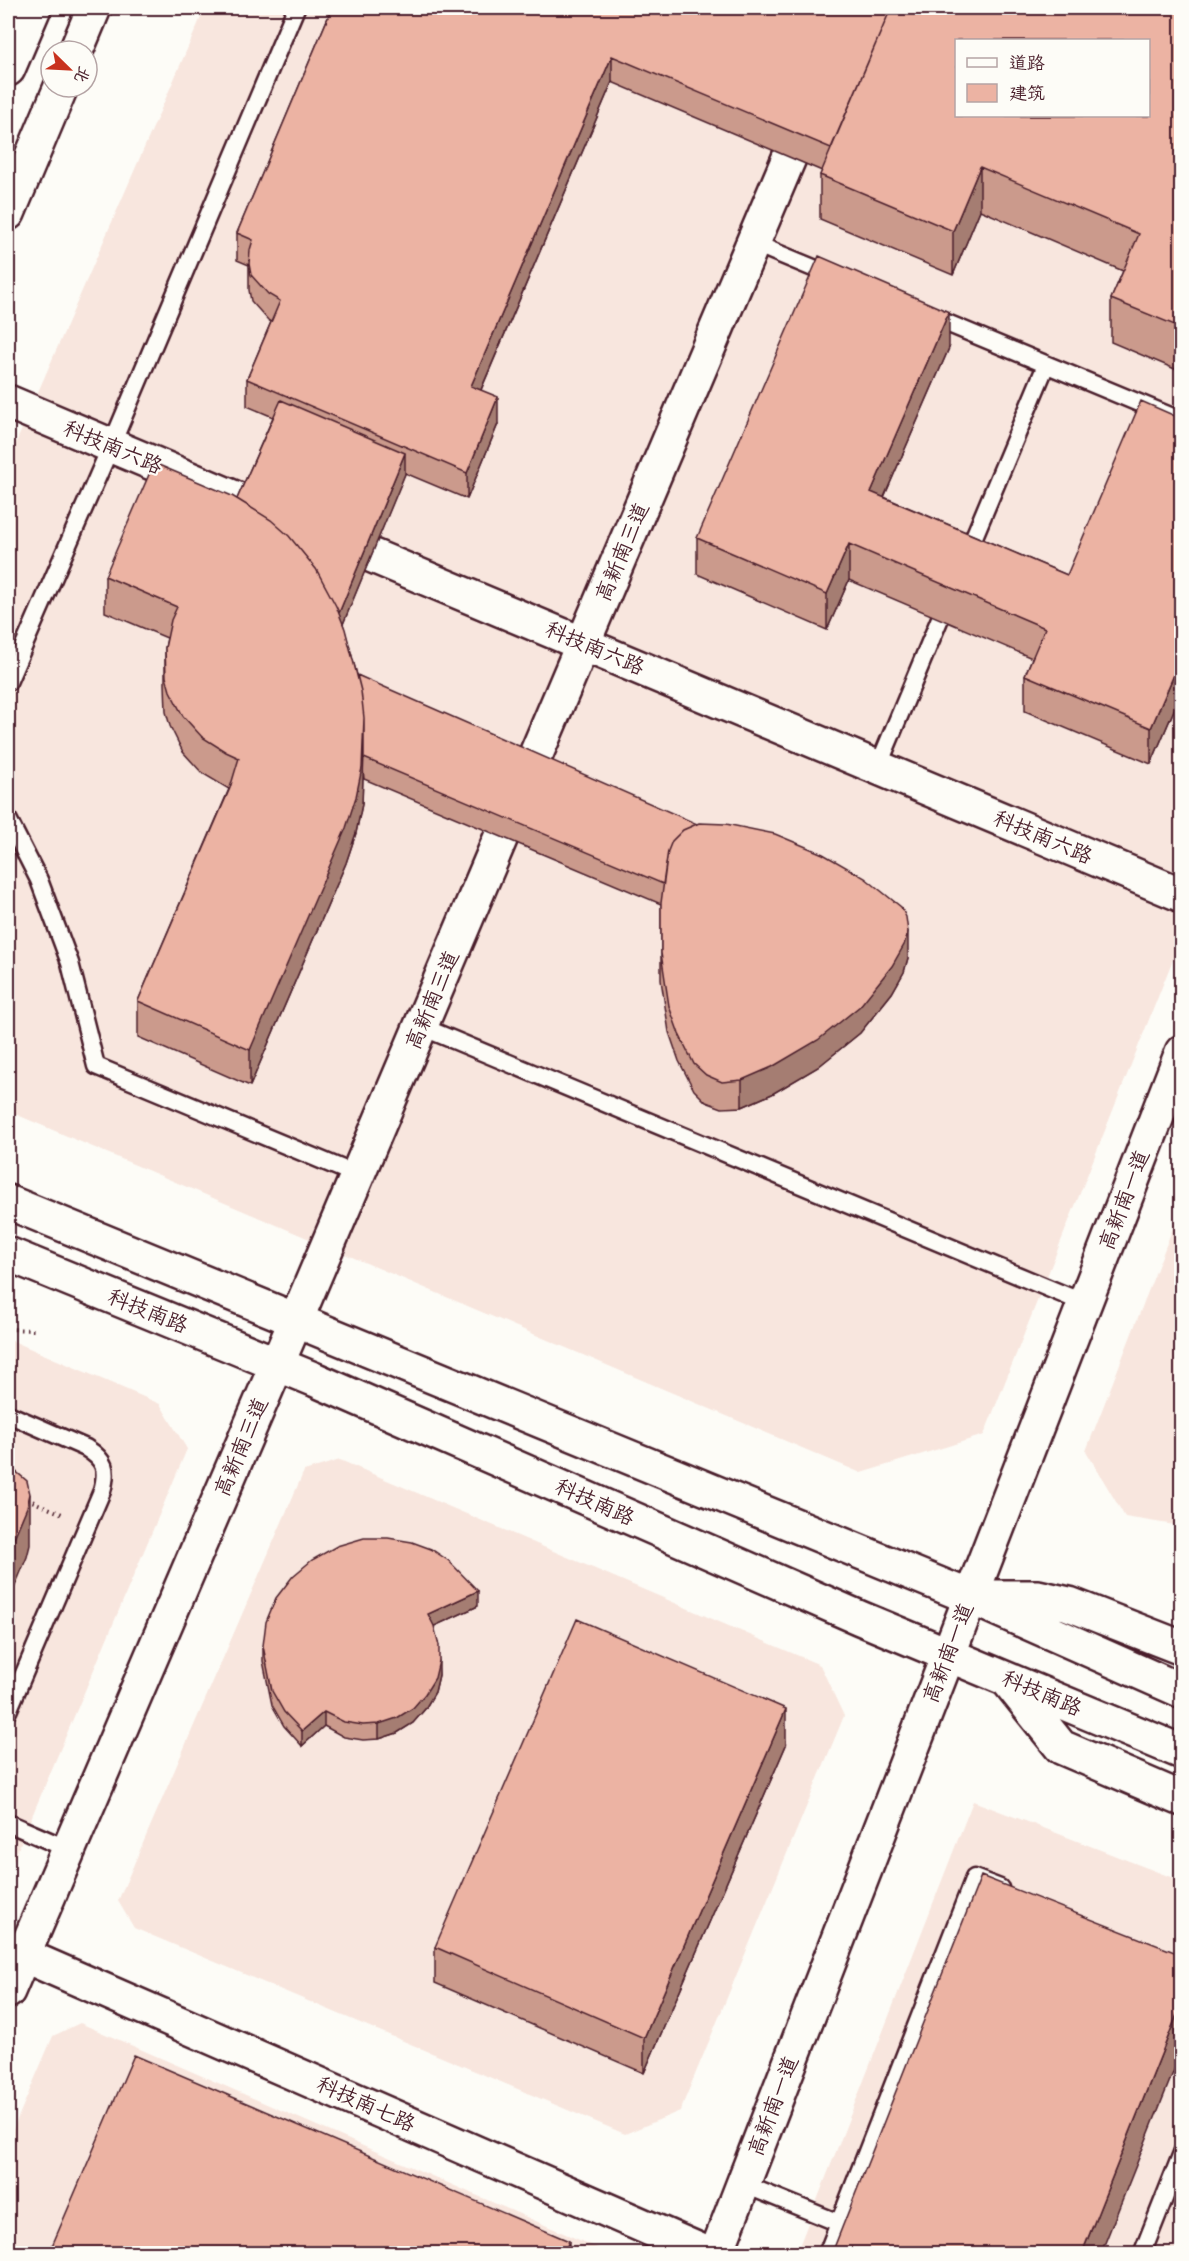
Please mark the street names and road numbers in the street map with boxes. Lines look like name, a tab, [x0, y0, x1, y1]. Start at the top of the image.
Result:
street label: 科技南六路	[59, 414, 167, 481]
street label: 高新南三道	[589, 498, 656, 606]
street label: 科技南六路	[541, 615, 649, 682]
street label: 科技南六路	[989, 804, 1097, 871]
street label: 高新南三道	[399, 946, 466, 1054]
street label: 高新南一道	[1092, 1146, 1157, 1254]
street label: 科技南路	[103, 1282, 192, 1341]
street label: 高新南三道	[208, 1393, 275, 1501]
street label: 科技南路	[551, 1472, 639, 1533]
street label: 高新南一道	[916, 1599, 981, 1707]
street label: 科技南路	[997, 1664, 1086, 1723]
street label: 高新南一道	[741, 2052, 806, 2160]
street label: 科技南七路	[312, 2070, 420, 2139]

